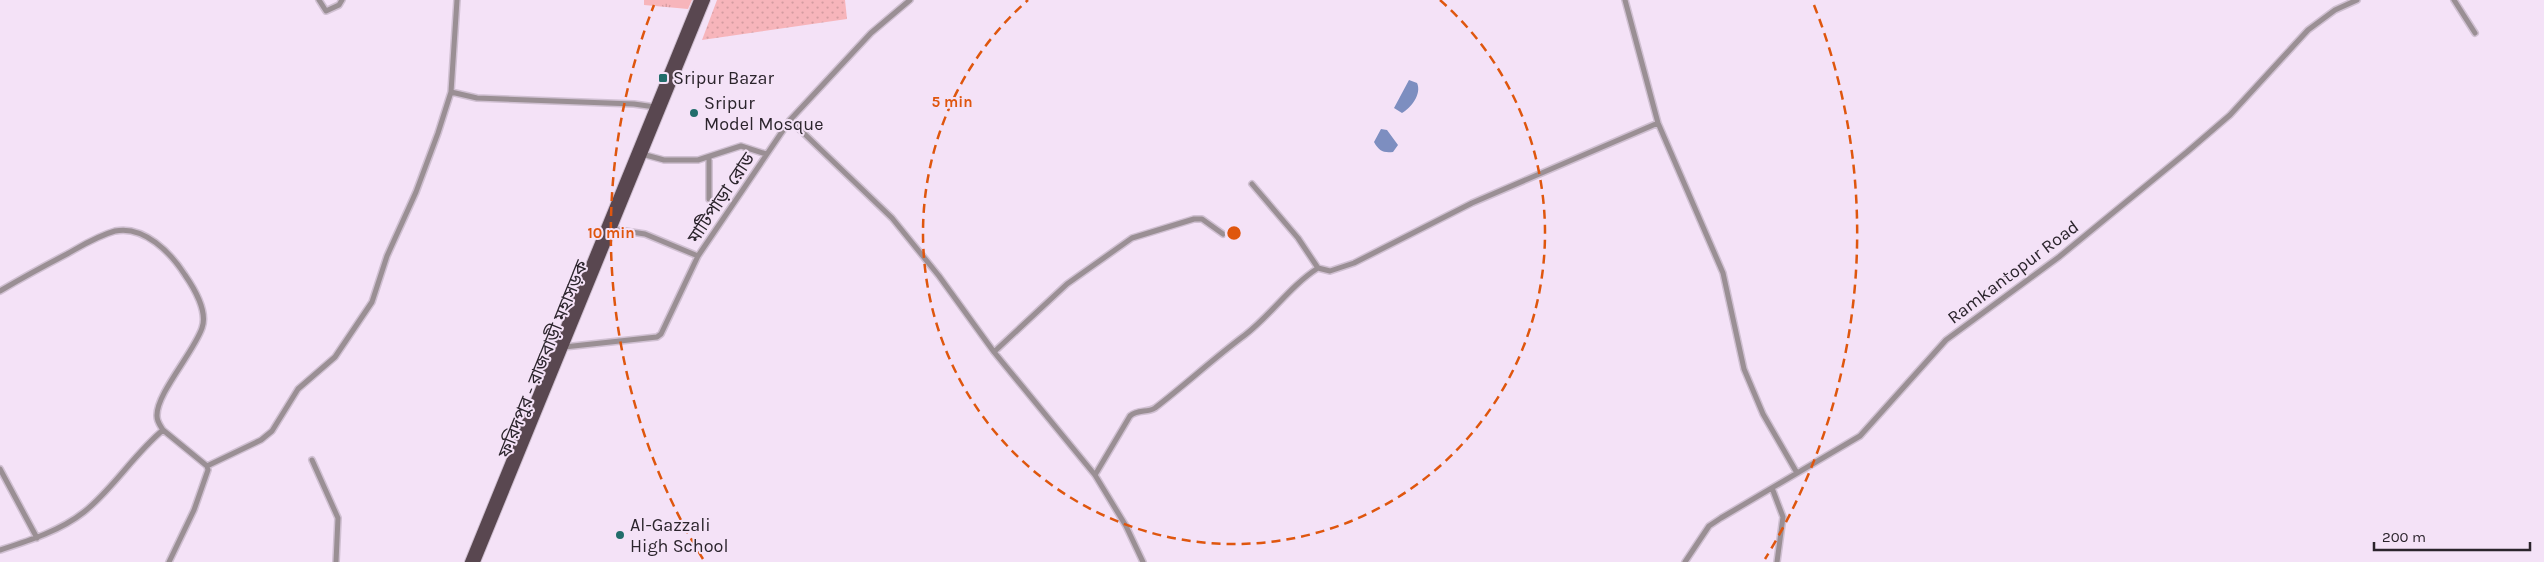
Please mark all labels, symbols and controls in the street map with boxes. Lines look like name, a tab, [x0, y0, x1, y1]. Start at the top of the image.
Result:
place label: Sripur Bazar	[673, 67, 775, 89]
marker: Sripur Bazar	[657, 72, 669, 84]
place label: Sripur Model Mosque	[704, 92, 824, 135]
text: 5 min	[931, 93, 973, 111]
marker: Sripur Model Mosque	[688, 107, 700, 119]
street label: মাটিপাড়া রোড	[682, 148, 760, 248]
street label: Ramkantopur Road	[1943, 215, 2083, 329]
text: 10 min	[587, 224, 635, 242]
centre of rings	[1225, 224, 1243, 242]
street label: ফরিদপুর - রাজবাড়ী মহাসড়ক	[493, 256, 593, 462]
place label: Al-Gazzali High School	[630, 514, 728, 557]
scale bar	[2374, 520, 2530, 552]
text: 200 m	[2382, 528, 2426, 546]
marker: Al-Gazzali High School	[614, 529, 626, 541]

